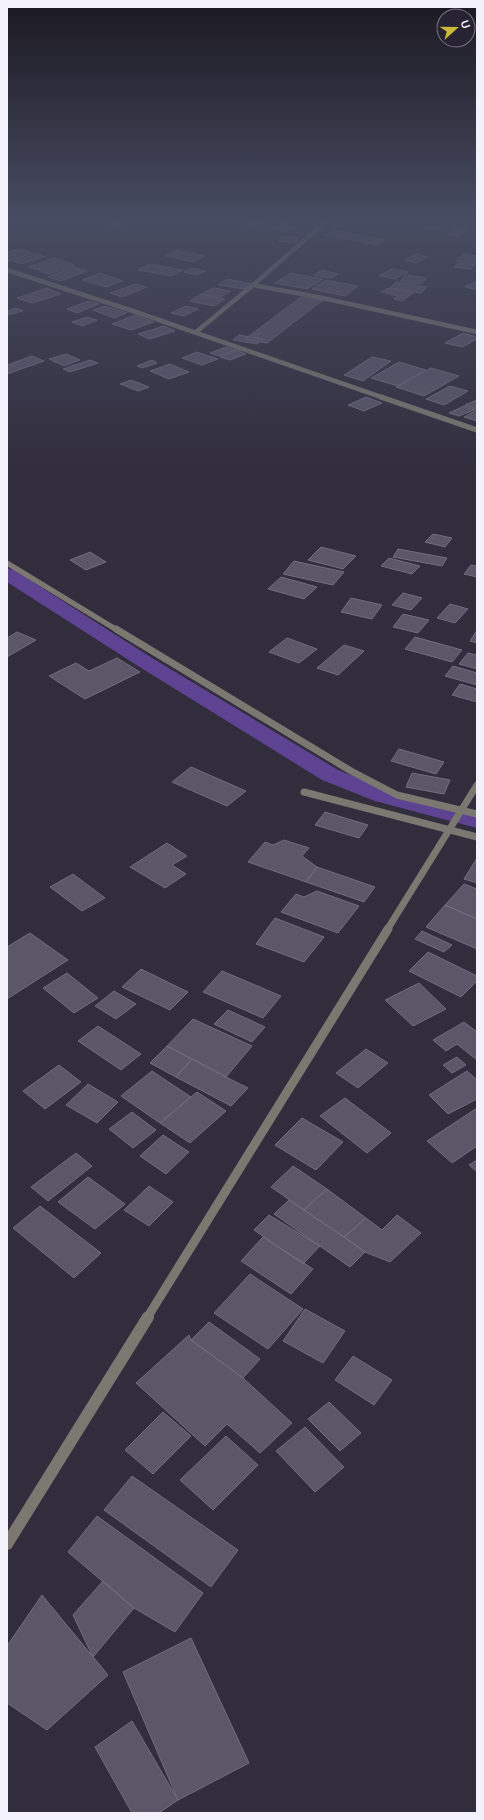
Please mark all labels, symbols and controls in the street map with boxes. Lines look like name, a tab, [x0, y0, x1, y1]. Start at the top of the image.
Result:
north arrow	[436, 8, 476, 48]
text: U	[458, 18, 473, 30]

